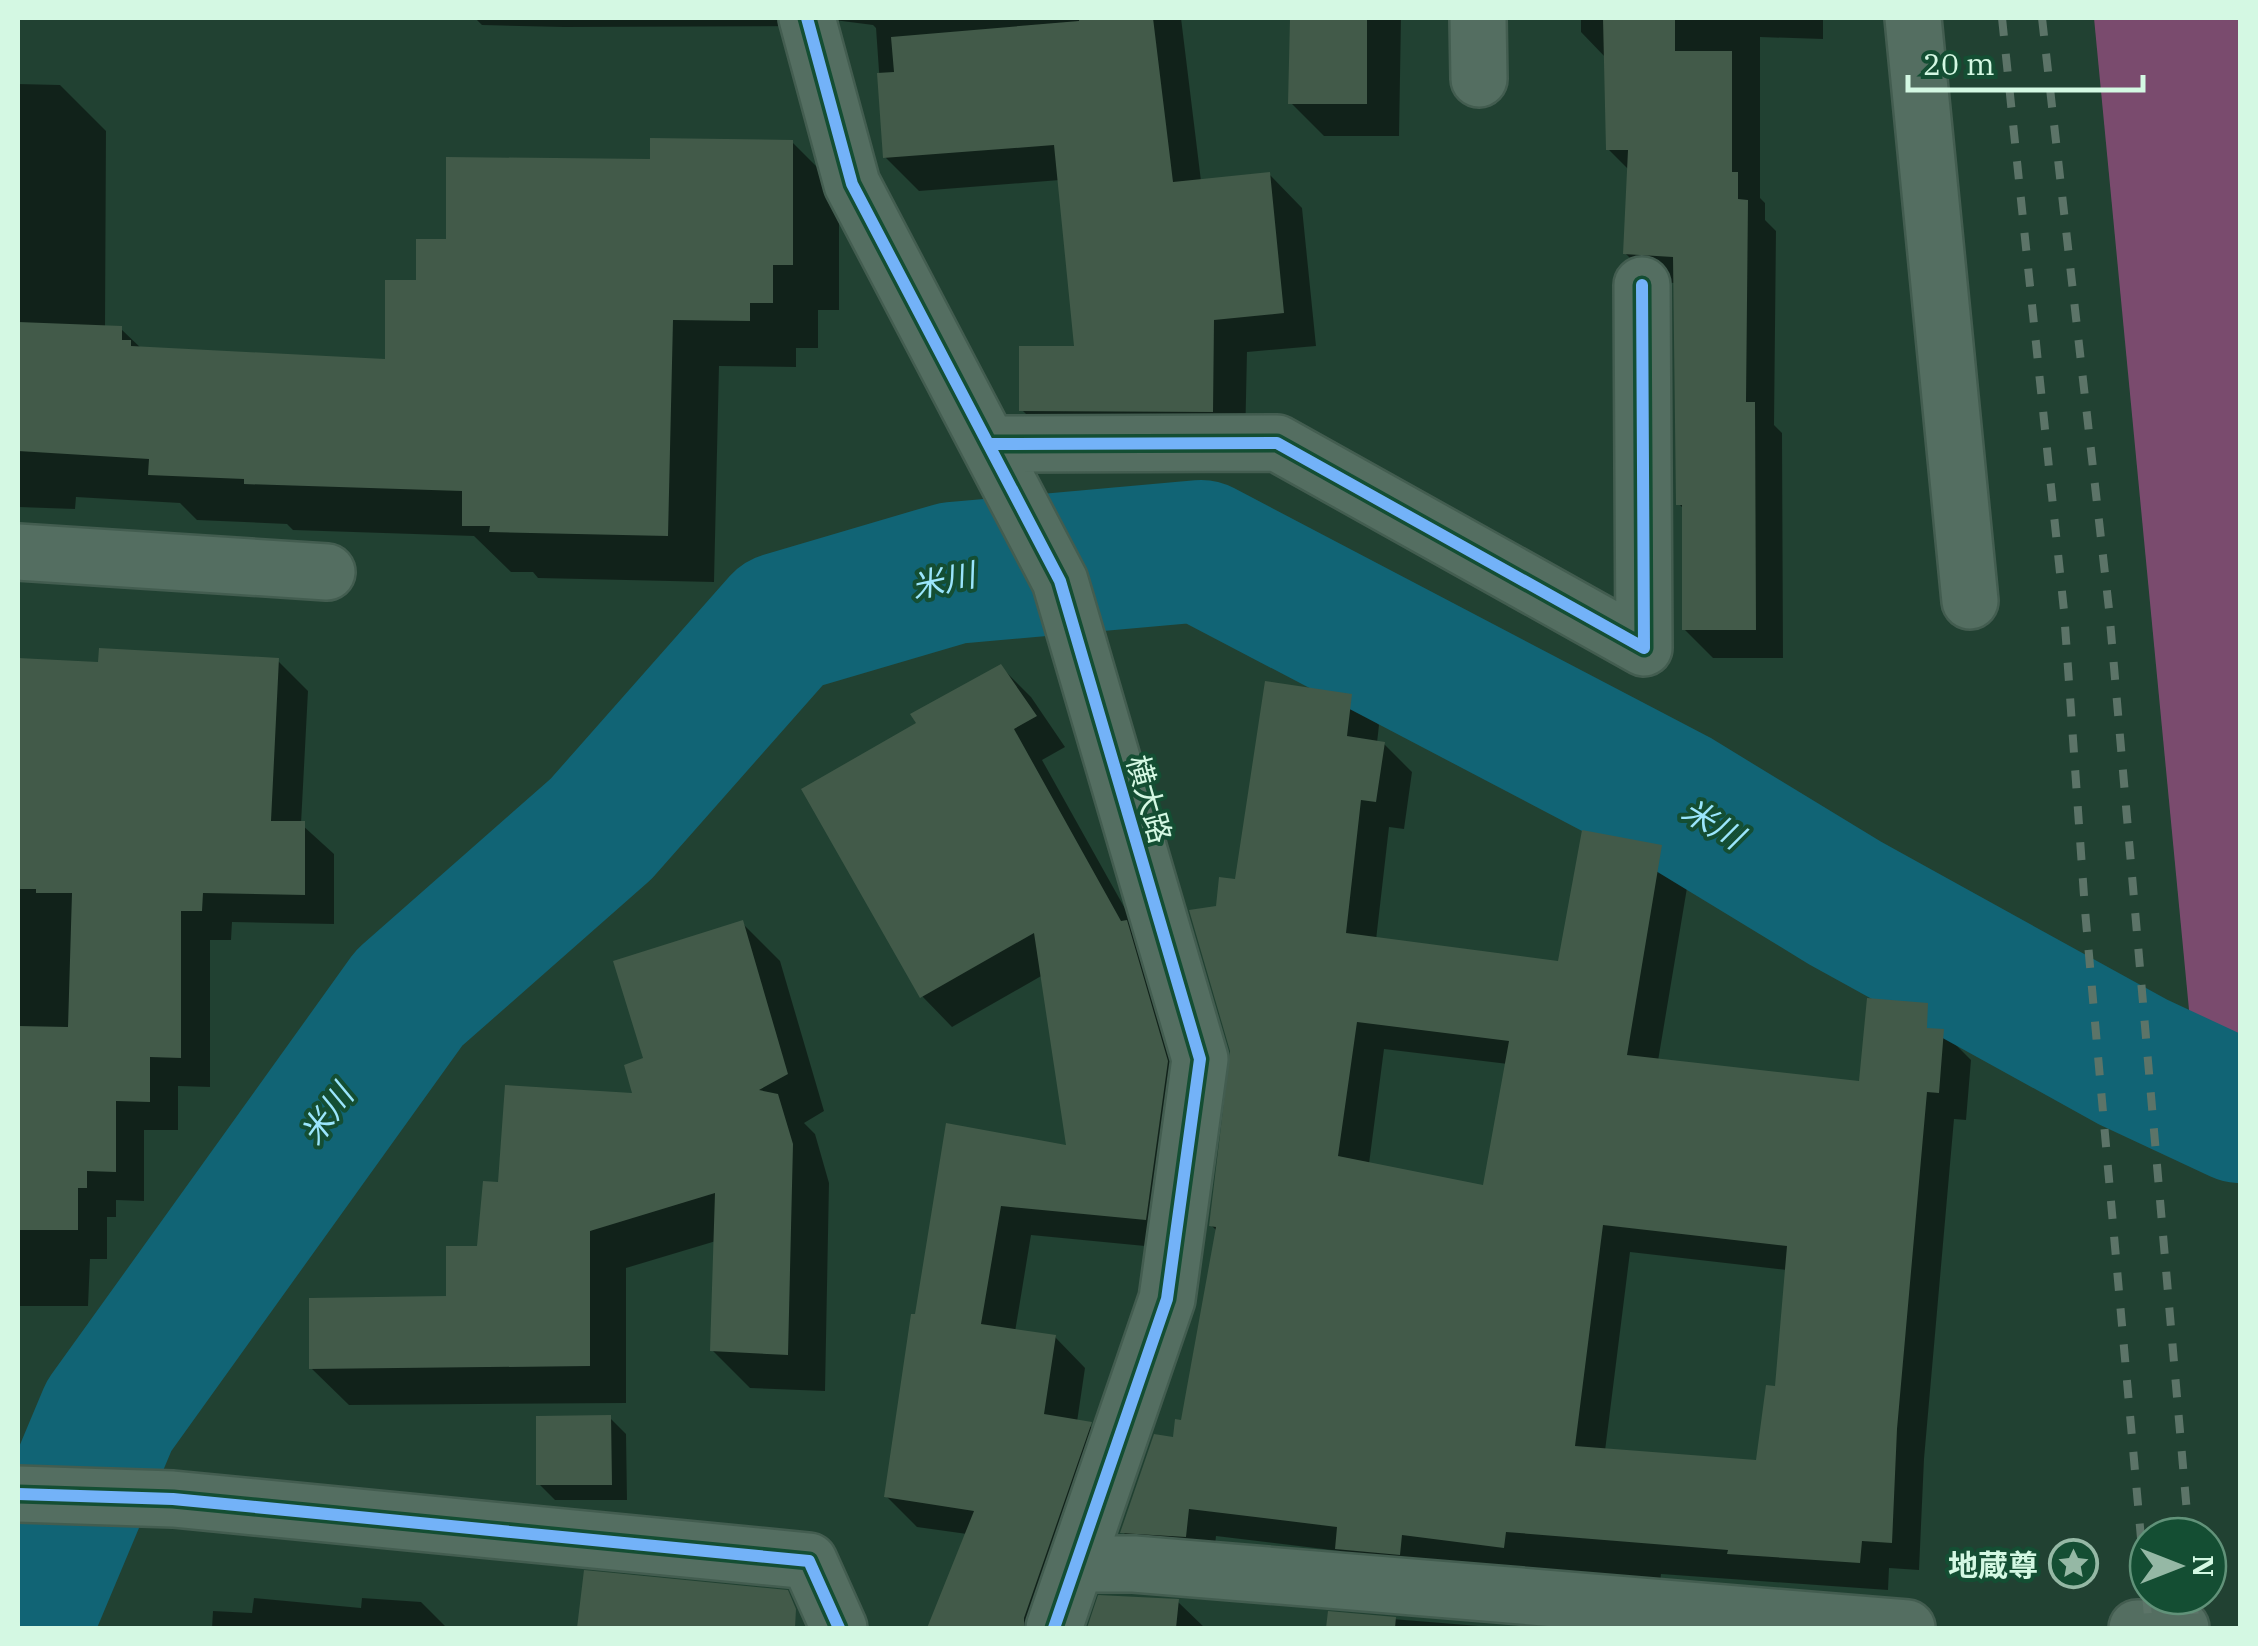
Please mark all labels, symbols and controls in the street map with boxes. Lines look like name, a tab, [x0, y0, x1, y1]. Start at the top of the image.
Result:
scale bar	[1908, 30, 2143, 92]
text: 20 m	[1923, 44, 1995, 83]
water label: 米川	[907, 552, 982, 607]
street label: 横大路	[1119, 750, 1181, 848]
water label: 米川	[1675, 789, 1754, 859]
water label: 米川	[290, 1073, 364, 1152]
north arrow	[2128, 1516, 2228, 1616]
place icon: 地蔵尊	[2047, 1538, 2099, 1590]
place label: 地蔵尊	[1948, 1545, 2038, 1584]
text: N	[2185, 1555, 2222, 1577]

